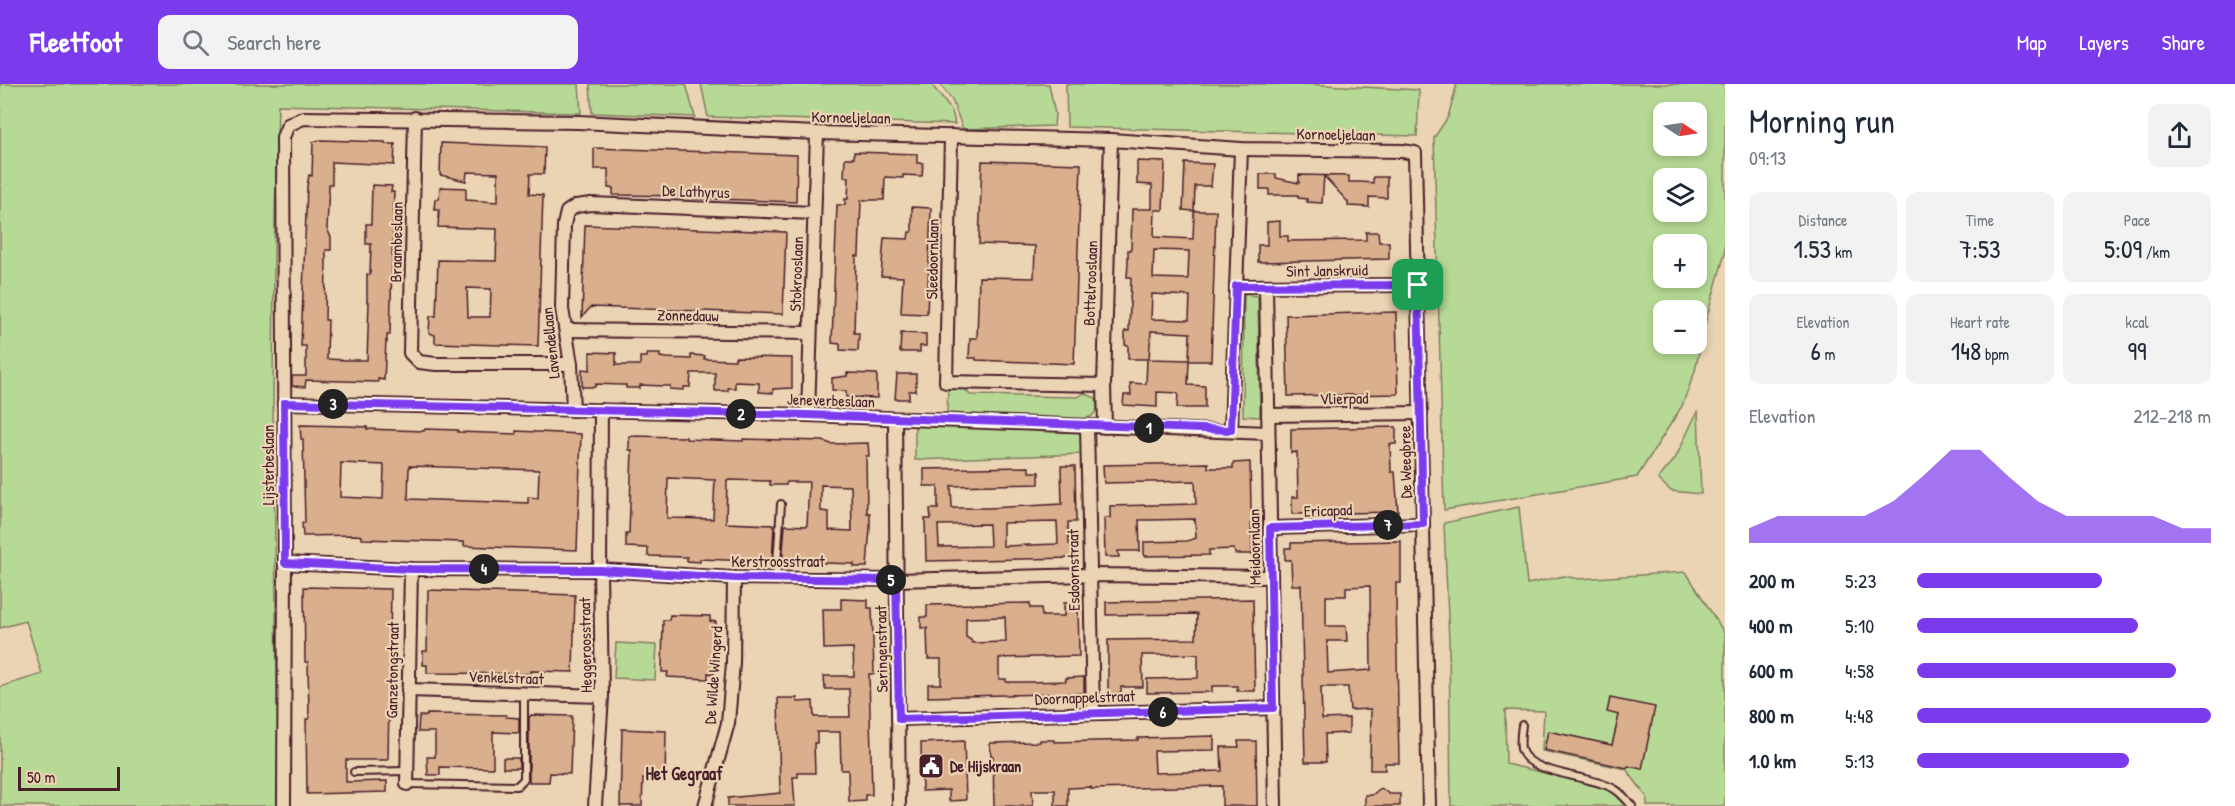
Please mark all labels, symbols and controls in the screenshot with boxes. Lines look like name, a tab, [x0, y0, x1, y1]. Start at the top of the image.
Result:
search box	[158, 15, 578, 69]
text: Fleetfoot	[30, 23, 122, 61]
icon: search	[179, 26, 212, 59]
text: Search here	[227, 27, 321, 57]
text: Map	[2017, 28, 2046, 57]
text: Layers	[2079, 28, 2129, 57]
text: Share	[2162, 28, 2205, 57]
text: Morning run	[1749, 99, 1895, 143]
north arrow	[1653, 102, 1707, 156]
map controls	[1653, 102, 1707, 354]
button: share	[2148, 104, 2211, 167]
street label: Kornoeljelaan	[811, 105, 891, 129]
street label: Kornoeljelaan	[1296, 122, 1376, 146]
text: 09:13	[1749, 144, 1786, 171]
button: layers	[1653, 168, 1707, 222]
street label: De Lathyrus	[662, 179, 730, 203]
street label: Braambeslaan	[384, 201, 408, 283]
text: Distance	[1799, 209, 1847, 231]
text: Time	[1966, 209, 1994, 231]
text: Pace	[2124, 209, 2150, 231]
street label: Sleedoornlaan	[920, 218, 944, 300]
text: 1.53	[1794, 231, 1831, 266]
text: 7:53	[1959, 231, 2001, 266]
text: 5:09	[2104, 231, 2142, 266]
button: +	[1653, 234, 1707, 288]
street label: Stokrooslaan	[784, 236, 808, 312]
street label: Bottelrooslaan	[1078, 240, 1102, 326]
text: km	[1831, 241, 1852, 263]
text: /km	[2142, 241, 2170, 263]
street label: Sint Janskruid	[1286, 258, 1368, 282]
pin	[1392, 259, 1443, 310]
icon: arrive	[1401, 268, 1434, 301]
button: −	[1653, 300, 1707, 354]
street label: Zonnedauw	[657, 303, 719, 327]
street label: Lavendellaan	[535, 306, 565, 380]
text: Elevation	[1796, 311, 1850, 333]
text: Heart rate	[1950, 311, 2010, 333]
text: kcal	[2125, 311, 2149, 333]
text: 6	[1811, 333, 1821, 368]
text: 148	[1951, 333, 1981, 368]
text: 99	[2127, 333, 2147, 368]
text: m	[1821, 343, 1835, 365]
text: bpm	[1981, 343, 2009, 365]
street label: Jeneverbeslaan	[787, 387, 875, 413]
street label: Vlierpad	[1319, 387, 1369, 409]
pin: 3	[318, 389, 348, 419]
text: 3	[329, 393, 337, 415]
pin: 2	[726, 399, 756, 429]
text: Elevation	[1749, 402, 1815, 429]
text: 212–218 m	[2133, 402, 2211, 429]
text: 2	[737, 403, 745, 425]
pin: 1	[1134, 413, 1164, 443]
text: 1	[1146, 417, 1152, 439]
street label: Lijsterbeslaan	[257, 425, 279, 505]
street label: De Weegbree	[1393, 425, 1417, 499]
street label: Ericapad	[1303, 498, 1353, 522]
street label: Meidoornlaan	[1242, 509, 1266, 585]
pin: 7	[1373, 510, 1403, 540]
text: 7	[1384, 514, 1392, 536]
street label: Esdoornstraat	[1061, 529, 1085, 611]
street label: Kerstroosstraat	[731, 550, 825, 572]
pin: 4	[469, 554, 499, 584]
text: 4	[481, 558, 487, 580]
pin: 5	[876, 565, 906, 595]
text: 200 m	[1749, 567, 1794, 594]
text: 5:23	[1845, 567, 1876, 594]
text: 5	[888, 569, 894, 591]
street label: Heggeroosstraat	[573, 597, 597, 693]
street label: Seringenstraat	[869, 605, 893, 693]
text: 400 m	[1749, 612, 1793, 639]
text: 5:10	[1845, 612, 1874, 639]
street label: Ganzetongstraat	[380, 621, 404, 718]
street label: De Wilde Wingerd	[699, 625, 727, 725]
text: 600 m	[1749, 657, 1793, 684]
text: 4:58	[1845, 657, 1874, 684]
street label: Venkelstraat	[468, 665, 545, 689]
street label: Doornappelstraat	[1034, 684, 1136, 710]
pin: 6	[1148, 697, 1178, 727]
text: 6	[1160, 701, 1166, 723]
text: 800 m	[1749, 702, 1794, 729]
text: 4:48	[1845, 702, 1873, 729]
text: 1.0 km	[1749, 747, 1796, 774]
text: 5:13	[1845, 747, 1874, 774]
public building icon: De Hijskraan	[916, 751, 946, 781]
place label: De Hijskraan	[950, 755, 1021, 777]
district label: Het Gegraaf	[645, 761, 723, 787]
scale bar	[18, 764, 120, 792]
text: 50 m	[27, 766, 56, 788]

